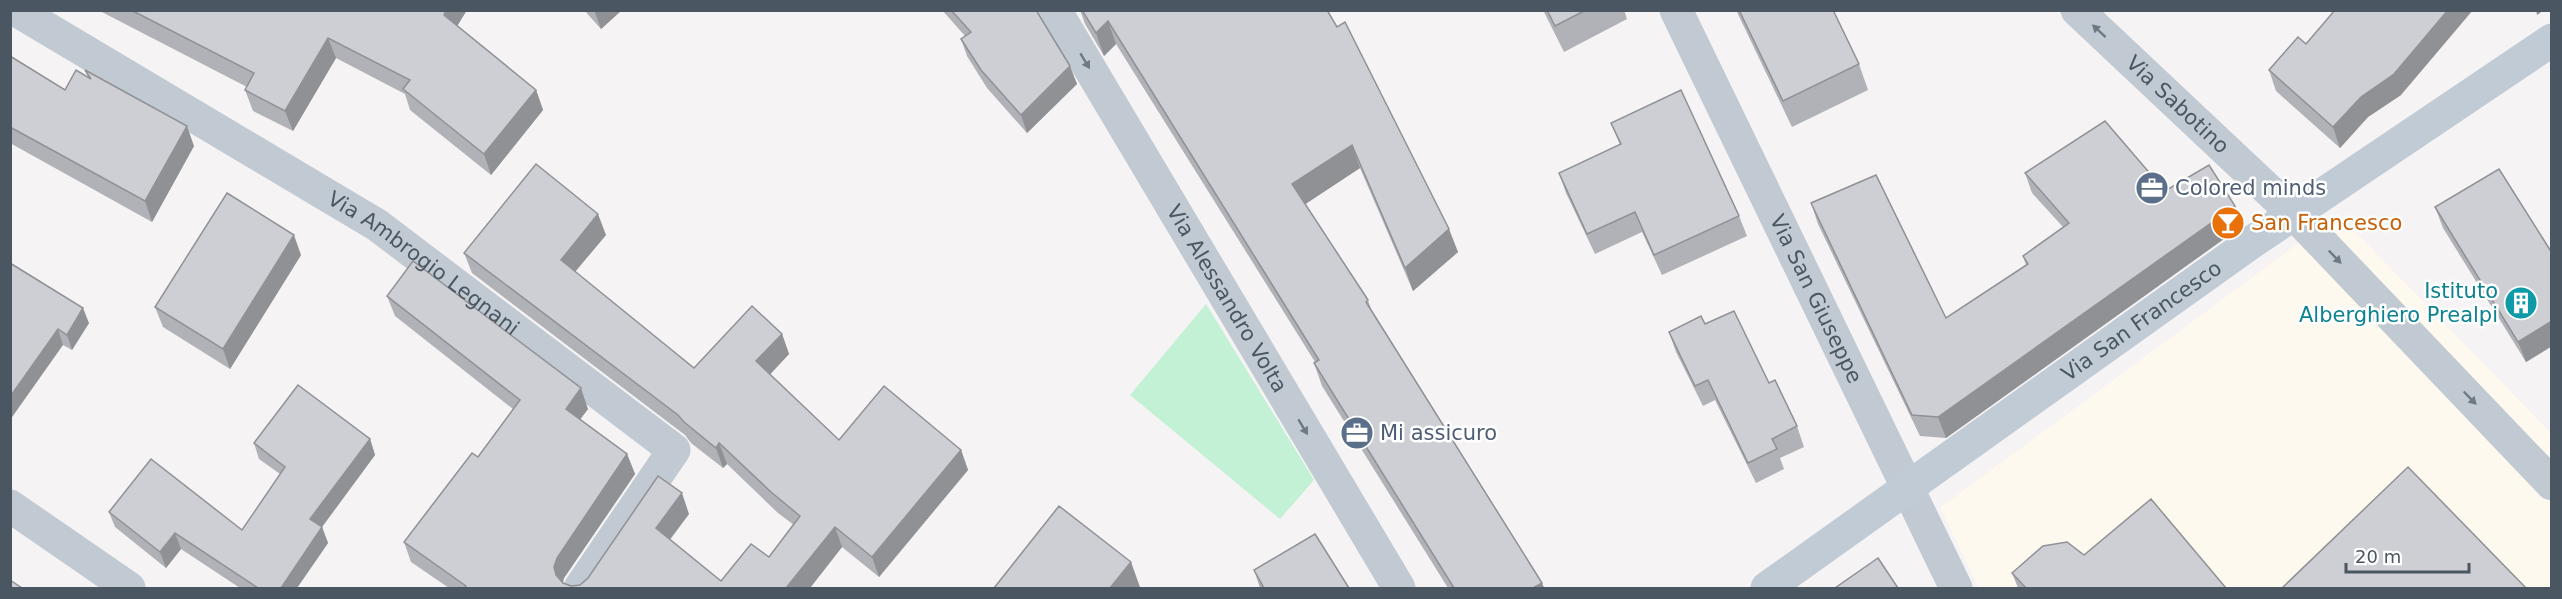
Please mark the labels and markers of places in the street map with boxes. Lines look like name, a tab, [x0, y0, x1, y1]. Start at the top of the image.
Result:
office icon: Colored minds	[2134, 170, 2170, 206]
place label: Colored minds	[2175, 176, 2326, 200]
bar icon: San Francesco	[2210, 205, 2246, 241]
place label: San Francesco	[2251, 211, 2402, 235]
place label: Istituto Alberghiero Prealpi	[2299, 279, 2498, 327]
building icon: Istituto Alberghiero Prealpi	[2503, 285, 2539, 321]
office icon: Mi assicuro	[1339, 415, 1375, 451]
place label: Mi assicuro	[1380, 421, 1497, 445]

